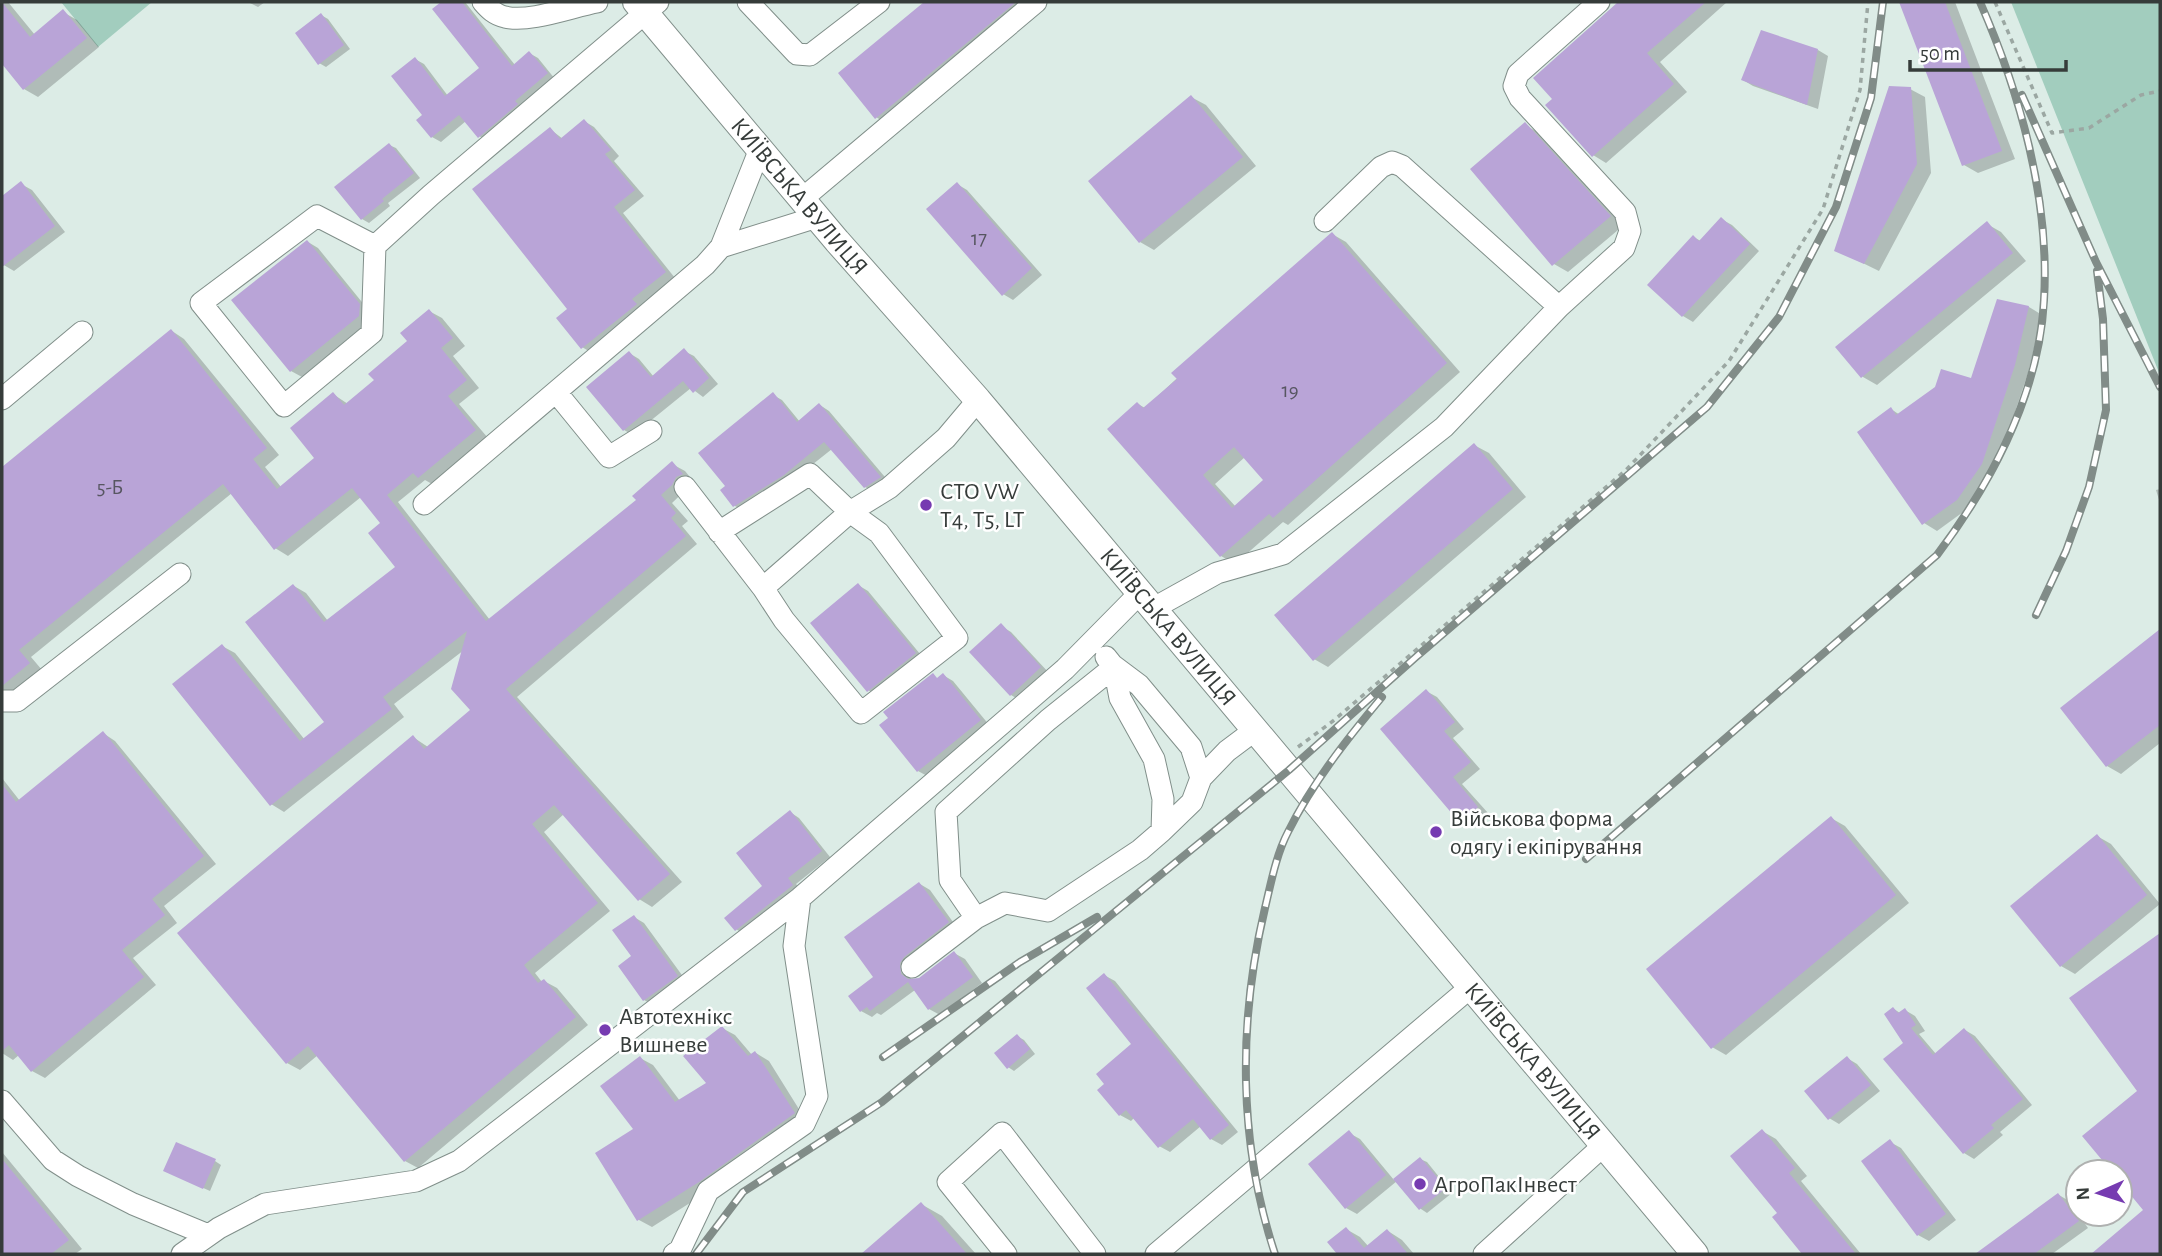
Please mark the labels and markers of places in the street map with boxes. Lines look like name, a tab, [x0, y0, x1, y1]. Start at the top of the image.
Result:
place label: СТО VW T4, T5, LT	[940, 480, 1025, 532]
marker: СТО VW T4, T5, LT	[918, 497, 934, 513]
place label: Військова форма одягу і екіпірування	[1450, 807, 1643, 859]
marker: Військова форма одягу і екіпірування	[1428, 824, 1444, 840]
place label: Автотехнікс Вишневе	[619, 1005, 732, 1057]
marker: Автотехнікс Вишневе	[597, 1022, 613, 1038]
place label: АгроПакІнвест	[1434, 1173, 1577, 1197]
marker: АгроПакІнвест	[1412, 1176, 1428, 1192]

